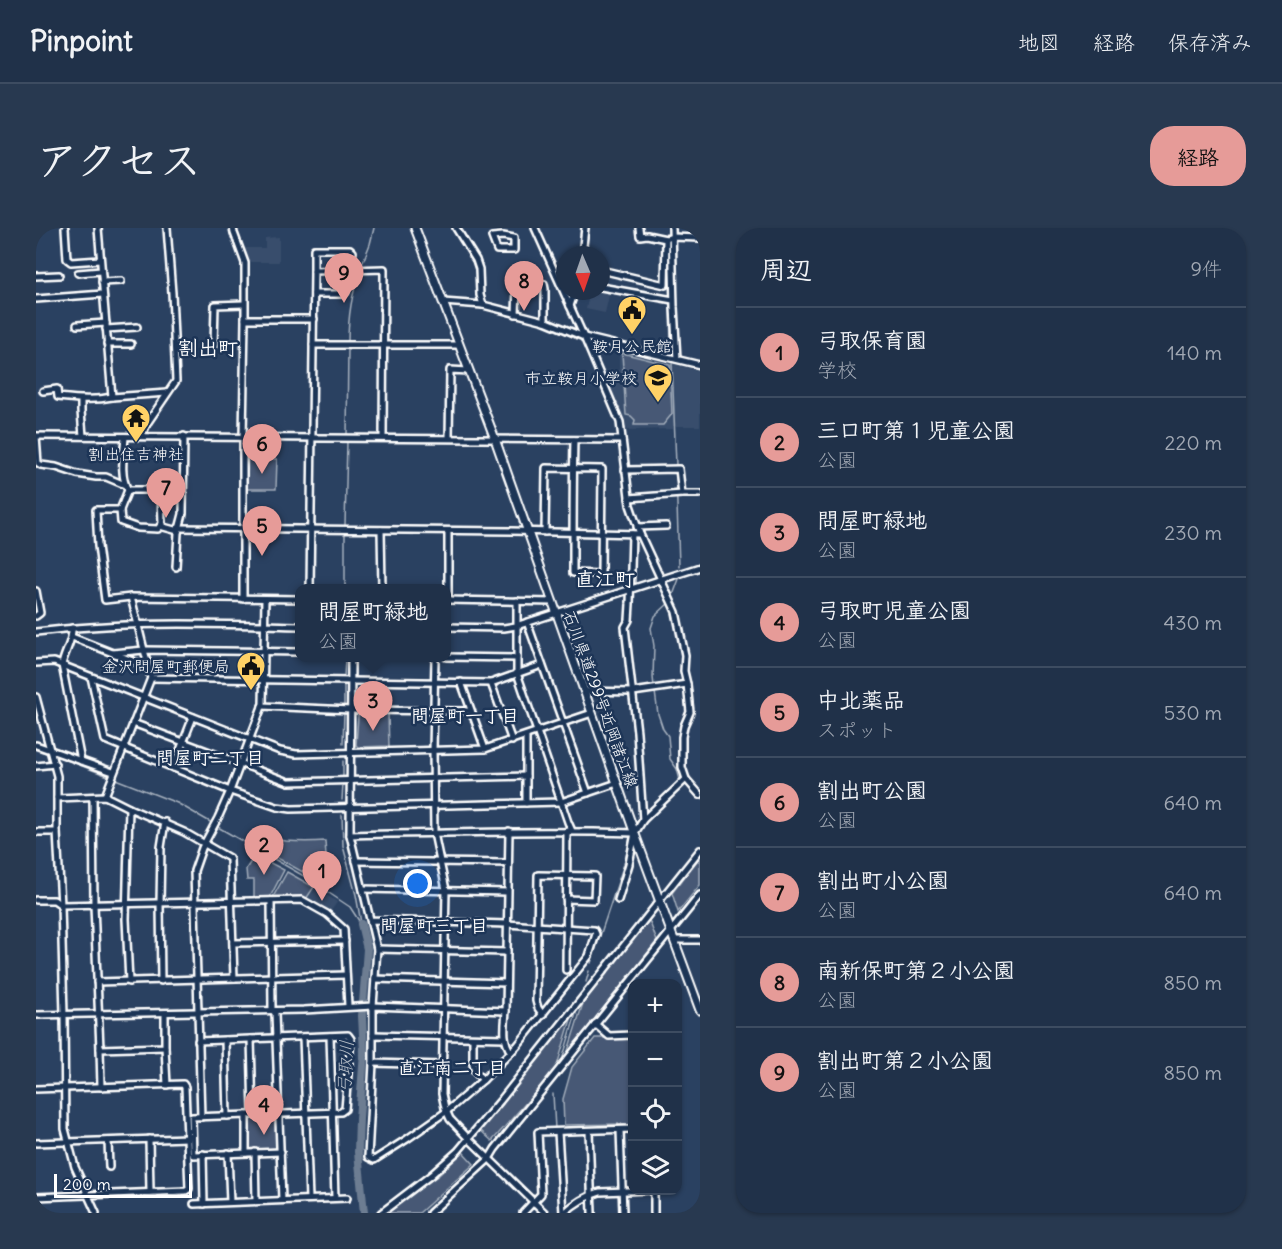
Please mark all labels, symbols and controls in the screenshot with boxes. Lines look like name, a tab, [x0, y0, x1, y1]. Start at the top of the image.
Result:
text: Pinpoint	[30, 23, 133, 59]
text: 地図	[1018, 29, 1060, 56]
text: 経路	[1093, 29, 1135, 56]
text: 保存済み	[1168, 29, 1252, 56]
button: 経路	[1150, 126, 1246, 186]
text: アクセス	[36, 134, 201, 186]
north arrow	[556, 246, 610, 300]
text: 周辺	[760, 253, 812, 286]
pin: 9	[324, 254, 364, 303]
text: 9件	[1191, 256, 1222, 281]
pin: 8	[504, 262, 544, 311]
public building icon: 鞍月公民館	[616, 294, 648, 336]
text: 弓取保育園	[817, 326, 927, 354]
district label: 割出町	[178, 335, 238, 360]
place label: 鞍月公民館	[592, 336, 672, 356]
text: 1	[776, 340, 783, 365]
text: 140 m	[1167, 340, 1222, 365]
text: 学校	[817, 357, 857, 382]
school or university icon: 市立鞍月小学校	[642, 362, 674, 404]
place label: 市立鞍月小学校	[525, 368, 637, 388]
temple icon: 割出住吉神社	[120, 402, 152, 444]
text: 三口町第１児童公園	[817, 416, 1015, 444]
pin: 6	[242, 424, 282, 474]
text: 2	[774, 430, 785, 455]
text: 220 m	[1165, 430, 1222, 455]
place label: 割出住吉神社	[88, 444, 184, 464]
text: 公園	[817, 447, 857, 472]
pin: 7	[146, 468, 186, 518]
pin: 5	[242, 506, 282, 556]
text: 問屋町緑地	[817, 506, 927, 534]
text: 3	[774, 520, 785, 545]
text: 230 m	[1164, 520, 1222, 545]
text: 公園	[817, 537, 857, 562]
district label: 直江町	[575, 566, 635, 591]
popup	[295, 584, 451, 662]
text: 弓取町児童公園	[817, 596, 971, 624]
text: 問屋町緑地	[318, 597, 428, 625]
street label: 石川県道299号近岡諸江線	[560, 608, 642, 790]
text: 4	[774, 610, 785, 635]
text: 430 m	[1164, 610, 1222, 635]
text: 公園	[817, 627, 857, 652]
text: 公園	[318, 628, 358, 653]
public building icon: 金沢問屋町郵便局	[235, 650, 267, 692]
place label: 金沢問屋町郵便局	[102, 656, 230, 676]
pin: 3	[354, 682, 392, 731]
text: 中北薬品	[817, 686, 905, 714]
text: 5	[774, 700, 785, 725]
text: 530 m	[1164, 700, 1222, 725]
district label: 問屋町一丁目	[411, 704, 519, 727]
text: スポット	[817, 717, 897, 742]
district label: 問屋町二丁目	[156, 746, 264, 769]
text: 割出町公園	[817, 776, 927, 804]
text: 6	[774, 790, 785, 815]
text: 640 m	[1163, 790, 1222, 815]
text: 公園	[817, 807, 857, 832]
pin: 2	[244, 826, 284, 875]
pin: 1	[302, 852, 342, 901]
text: 割出町小公園	[817, 866, 949, 894]
your location	[403, 869, 432, 898]
text: 7	[775, 880, 784, 905]
text: 640 m	[1163, 880, 1222, 905]
text: 公園	[817, 897, 857, 922]
district label: 問屋町三丁目	[380, 914, 488, 937]
text: 南新保町第２小公園	[817, 956, 1015, 984]
text: 8	[774, 970, 785, 995]
text: 850 m	[1164, 970, 1222, 995]
map controls	[628, 979, 682, 1195]
button: +	[628, 979, 682, 1033]
text: 公園	[817, 987, 857, 1012]
button: −	[628, 1033, 682, 1087]
water label: 弓取川	[332, 1039, 358, 1095]
text: 割出町第２小公園	[817, 1046, 993, 1074]
district label: 直江南二丁目	[398, 1056, 506, 1079]
text: 9	[774, 1060, 785, 1085]
text: 850 m	[1164, 1060, 1222, 1085]
text: 公園	[817, 1077, 857, 1102]
pin: 4	[244, 1086, 284, 1135]
button: locate	[628, 1087, 682, 1141]
button: layers	[628, 1141, 682, 1195]
scale bar	[54, 1171, 192, 1198]
text: 200 m	[63, 1174, 111, 1194]

